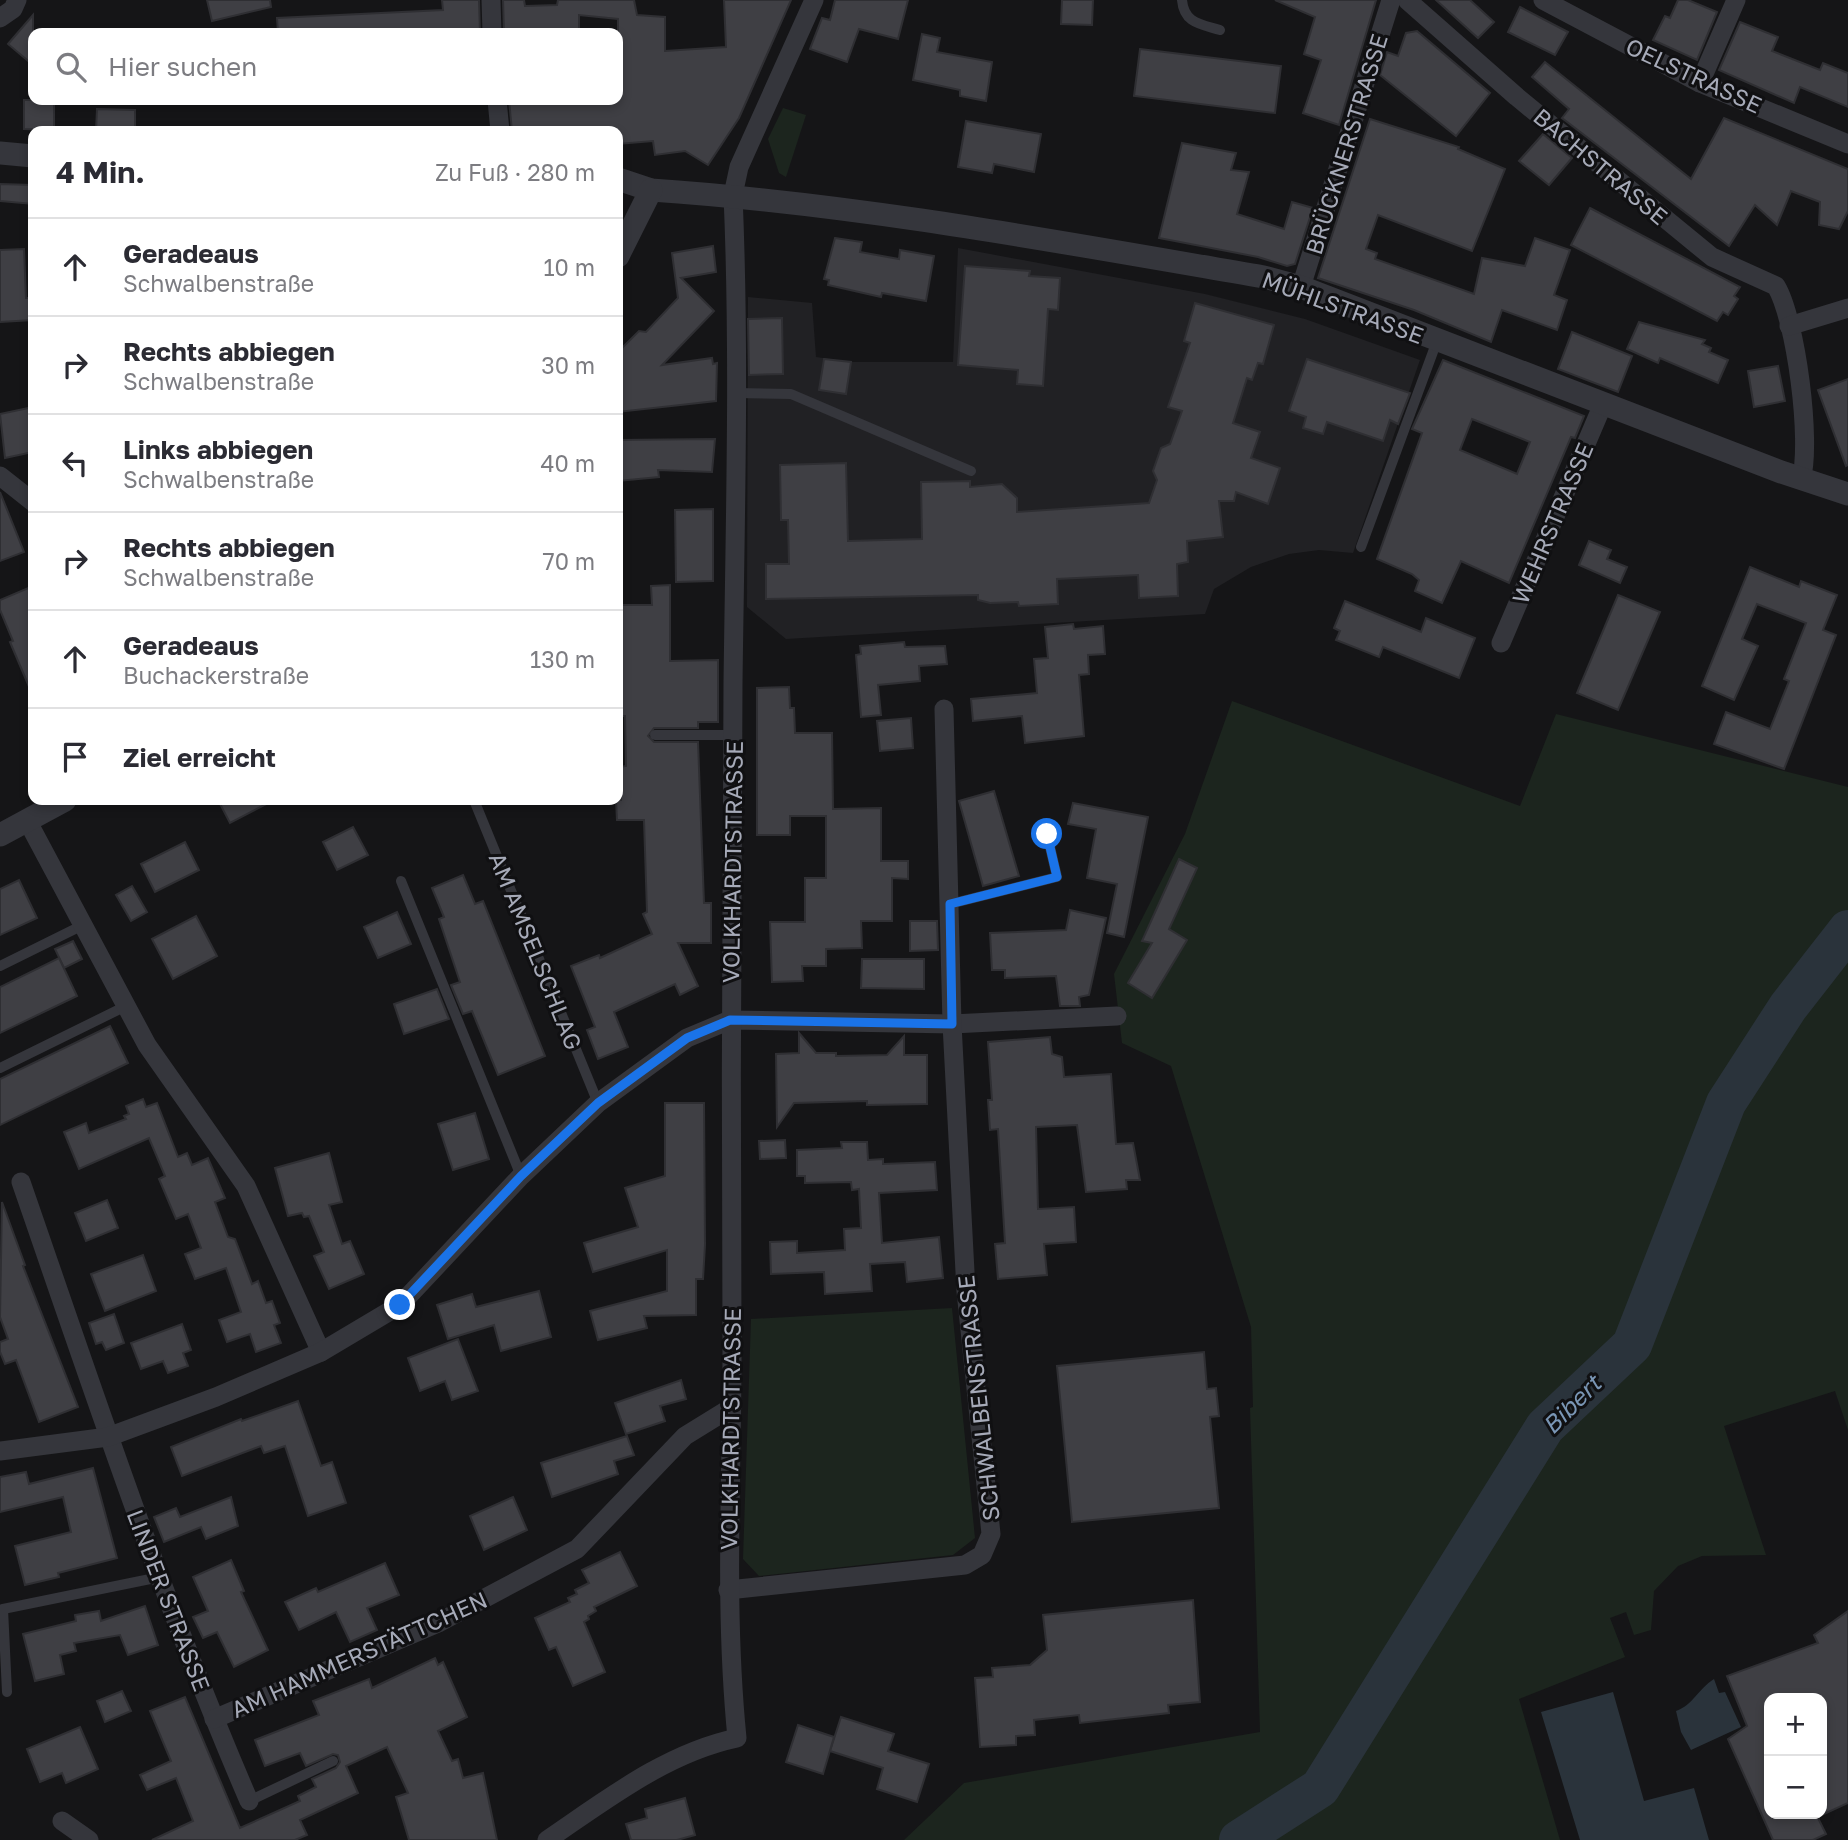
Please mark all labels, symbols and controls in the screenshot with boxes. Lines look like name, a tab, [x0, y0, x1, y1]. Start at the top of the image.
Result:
search box	[28, 28, 623, 105]
street label: BRÜCKNERSTRASSE	[1299, 30, 1393, 258]
street label: OELSTRASSE	[1622, 31, 1766, 119]
icon: search	[52, 48, 90, 86]
text: Hier suchen	[108, 51, 257, 82]
street label: BACHSTRASSE	[1528, 102, 1674, 230]
text: 4 Min.	[56, 154, 145, 190]
text: Zu Fuß · 280 m	[435, 158, 595, 186]
text: Geradeaus	[123, 238, 259, 269]
icon: ahead	[56, 248, 94, 286]
text: 10 m	[543, 253, 595, 281]
street label: MÜHLSTRASSE	[1258, 265, 1428, 349]
text: Schwalbenstraße	[123, 269, 314, 297]
text: Rechts abbiegen	[123, 336, 335, 367]
icon: right	[56, 346, 94, 384]
text: 30 m	[541, 351, 595, 379]
text: Schwalbenstraße	[123, 367, 314, 395]
text: Links abbiegen	[123, 434, 313, 465]
street label: WEHRSTRASSE	[1505, 438, 1599, 608]
icon: left	[56, 444, 94, 482]
text: 40 m	[541, 449, 595, 477]
text: Schwalbenstraße	[123, 465, 314, 493]
text: Rechts abbiegen	[123, 532, 335, 563]
icon: right	[56, 542, 94, 580]
text: 70 m	[542, 547, 595, 575]
text: Schwalbenstraße	[123, 563, 314, 591]
text: Geradeaus	[123, 630, 259, 661]
icon: ahead	[56, 640, 94, 678]
text: 130 m	[530, 645, 595, 673]
text: Buchackerstraße	[123, 661, 309, 689]
icon: arrive	[56, 738, 94, 776]
street label: VOLKHARDTSTRASSE	[716, 741, 748, 983]
text: Ziel erreicht	[123, 742, 276, 773]
route start	[1031, 818, 1062, 849]
street label: AM AMSELSCHLAG	[484, 848, 588, 1054]
street label: SCHWALBENSTRASSE	[951, 1274, 1005, 1522]
route end	[384, 1289, 415, 1320]
street label: VOLKHARDTSTRASSE	[714, 1308, 746, 1550]
water label: Bibert	[1536, 1367, 1608, 1439]
street label: LINDER STRASSE	[121, 1505, 217, 1695]
street label: AM HAMMERSTÄTTCHEN	[227, 1585, 491, 1723]
map controls	[1764, 1693, 1827, 1819]
button: +	[1764, 1693, 1827, 1756]
button: −	[1764, 1756, 1827, 1819]

